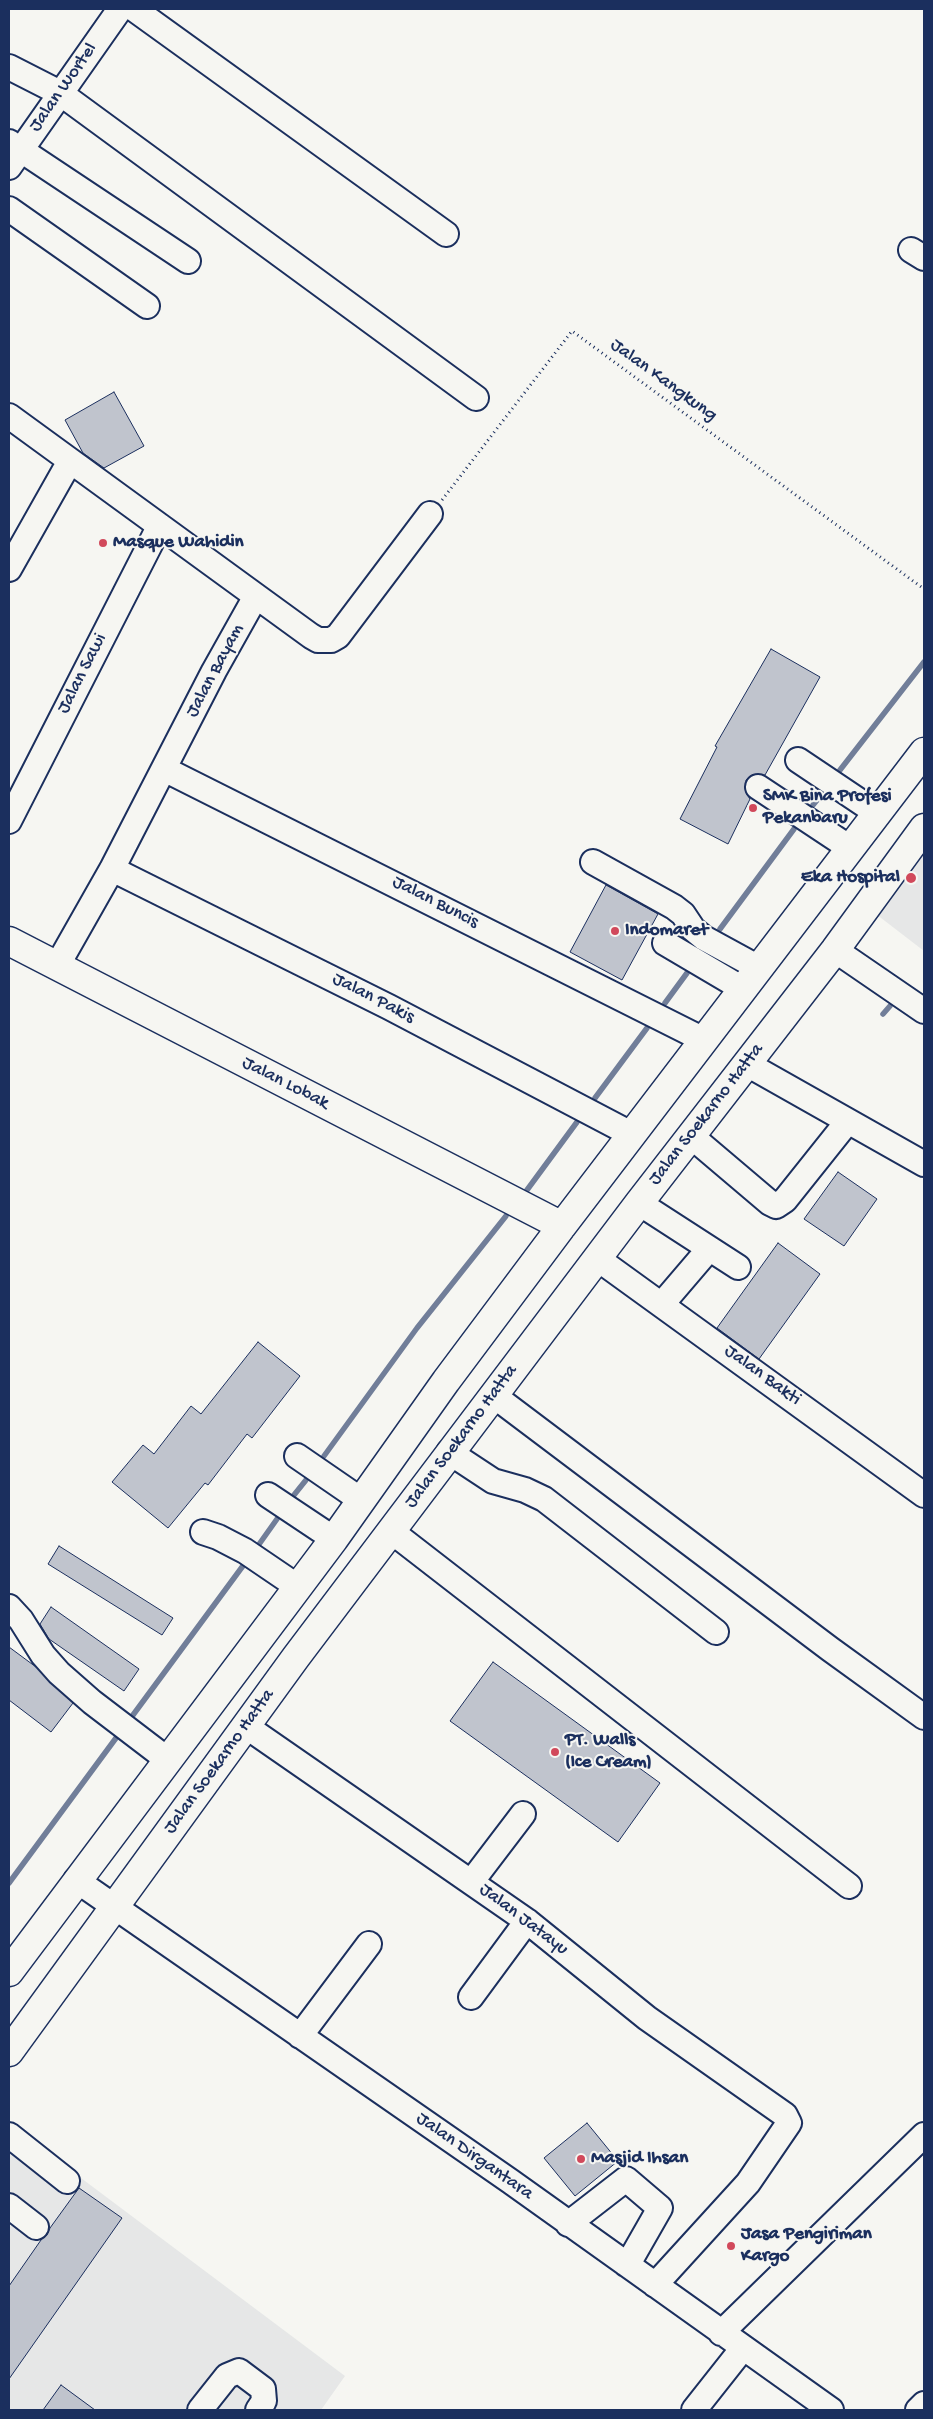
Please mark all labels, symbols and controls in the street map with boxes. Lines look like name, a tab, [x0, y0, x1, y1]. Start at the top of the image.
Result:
street label: Jalan Wortel	[25, 39, 103, 137]
street label: Jalan Kangkung	[605, 334, 721, 428]
place label: Masque Wahidin	[113, 532, 244, 554]
marker: Masque Wahidin	[97, 537, 109, 549]
street label: Jalan Bayam	[182, 620, 250, 722]
street label: Jalan Sawi	[53, 630, 113, 718]
place label: SMK Bina Profesi Pekanbaru	[763, 786, 892, 830]
marker: SMK Bina Profesi Pekanbaru	[747, 802, 759, 814]
place label: Eka Hospital	[801, 867, 900, 889]
street label: Jalan Buncis	[388, 871, 482, 935]
marker: Eka Hospital	[904, 871, 918, 885]
place label: Indomaret	[625, 920, 708, 942]
marker: Indomaret	[609, 925, 621, 937]
street label: Jalan Pakis	[328, 969, 418, 1029]
street label: Jalan Soekarno Hatta	[644, 1039, 770, 1191]
street label: Jalan Lobak	[238, 1052, 332, 1116]
street label: Jalan Bakti	[719, 1340, 805, 1412]
street label: Jalan Soekarno Hatta	[401, 1361, 523, 1513]
street label: Jalan Soekarno Hatta	[160, 1685, 280, 1839]
place label: PT. Walls (Ice Cream)	[565, 1730, 652, 1774]
marker: PT. Walls (Ice Cream)	[549, 1746, 561, 1758]
street label: Jalan Jatayu	[474, 1879, 572, 1961]
street label: Jalan Dirgantara	[411, 2108, 537, 2206]
place label: Masjid Ihsan	[591, 2148, 688, 2170]
marker: Masjid Ihsan	[575, 2153, 587, 2165]
place label: Jasa Pengiriman Kargo	[741, 2224, 872, 2268]
marker: Jasa Pengiriman Kargo	[725, 2240, 737, 2252]

